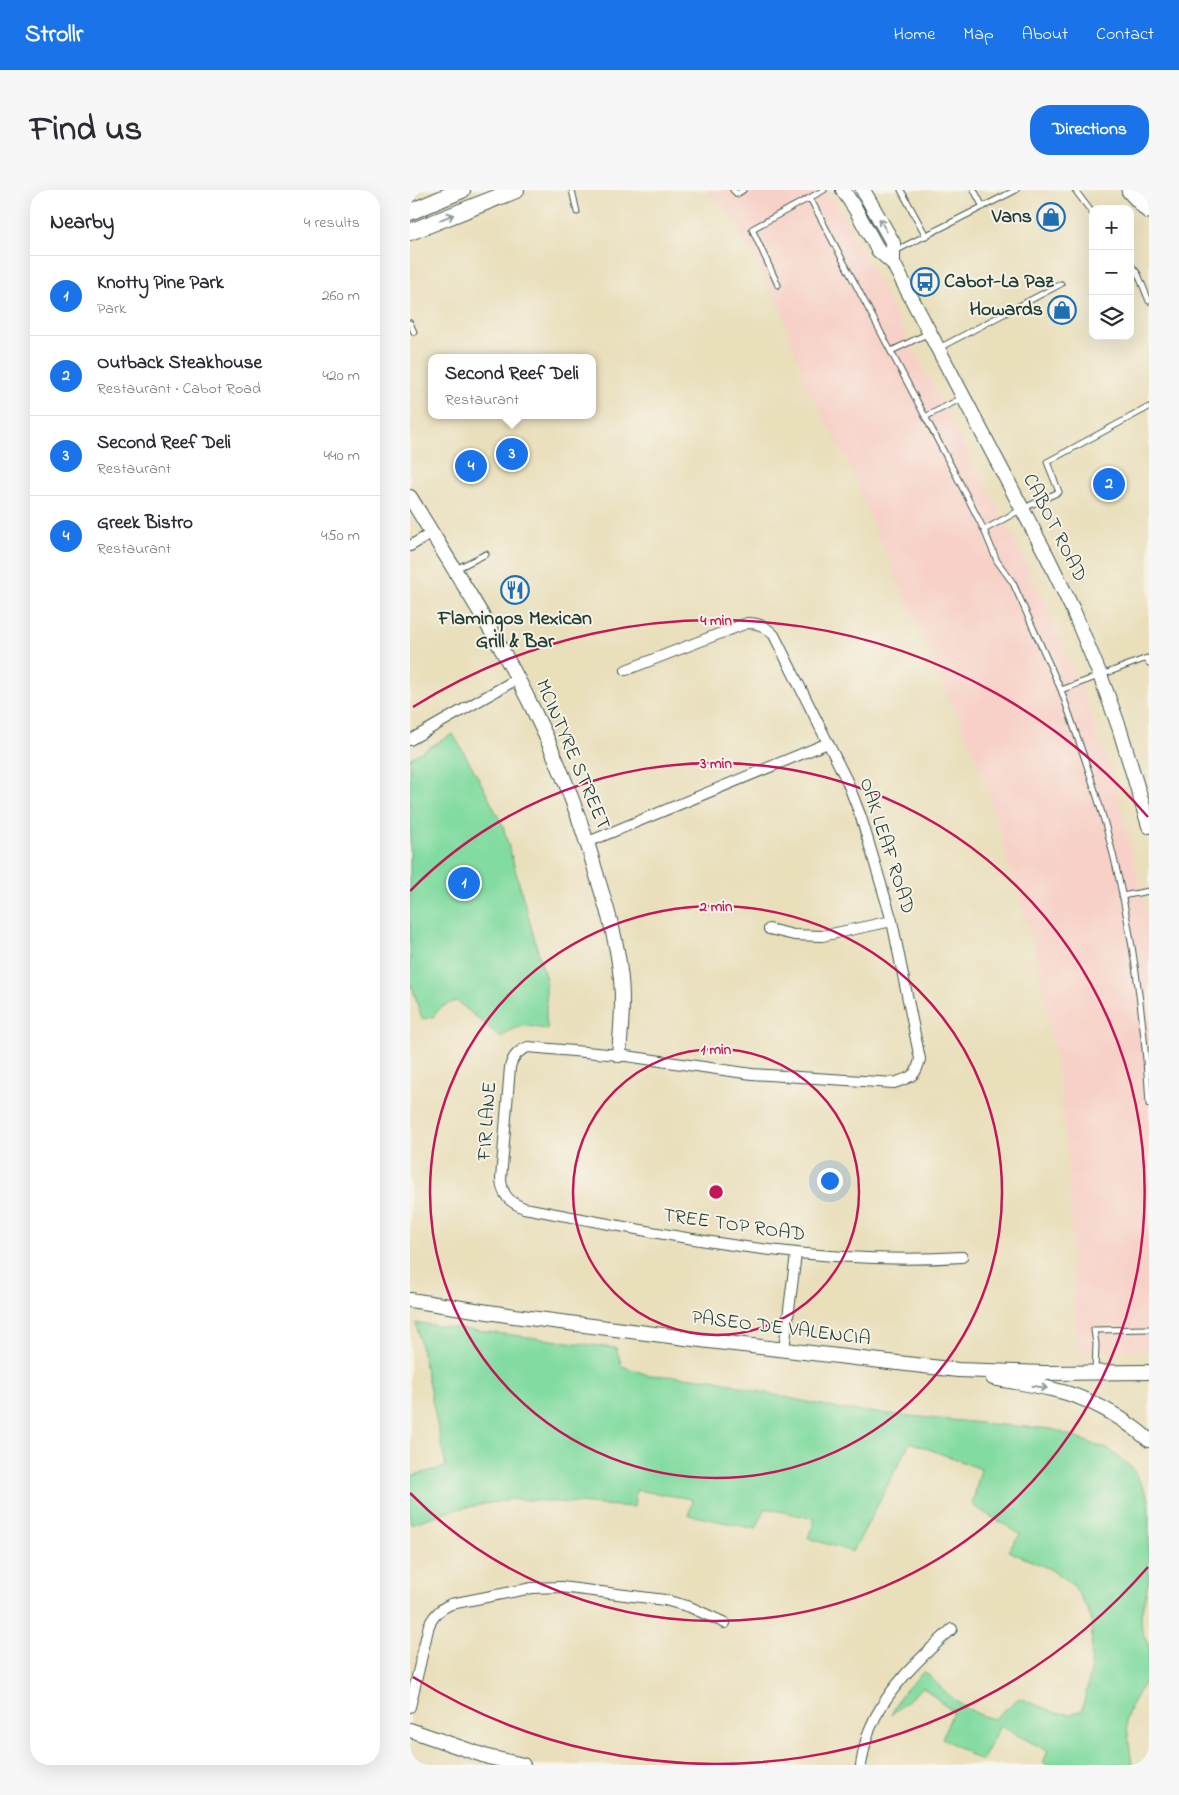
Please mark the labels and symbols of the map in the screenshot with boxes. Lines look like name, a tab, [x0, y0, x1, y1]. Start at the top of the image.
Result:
shop icon: Vans	[1036, 202, 1066, 232]
place label: Vans	[991, 203, 1032, 232]
one-way arrow	[439, 212, 454, 222]
one-way arrow	[878, 219, 888, 233]
bus stop icon: Cabot-La Paz	[910, 267, 940, 297]
place label: Cabot-La Paz	[944, 268, 1054, 297]
shop icon: Howards	[1047, 295, 1077, 325]
place label: Howards	[969, 296, 1043, 325]
pin: 3	[496, 435, 528, 473]
pin: 4	[455, 447, 487, 485]
pin: 2	[1093, 465, 1125, 503]
street label: CABOT ROAD	[1014, 469, 1094, 587]
restaurant icon: Flamingos Mexican Grill & Bar	[500, 575, 530, 605]
place label: Flamingos Mexican Grill & Bar	[437, 605, 592, 657]
text: 4 min	[699, 610, 732, 632]
street label: MCINTYRE STREET	[527, 675, 617, 835]
text: 3 min	[699, 753, 732, 775]
street label: OAK LEAF ROAD	[850, 774, 922, 918]
pin: 1	[448, 864, 480, 902]
text: 2 min	[699, 896, 733, 918]
text: 1 min	[701, 1039, 732, 1061]
street label: FIR LANE	[471, 1081, 505, 1162]
your location	[817, 1168, 843, 1194]
centre of rings	[707, 1183, 725, 1201]
street label: TREE TOP ROAD	[661, 1202, 807, 1250]
street label: PASEO DE VALENCIA	[690, 1304, 872, 1354]
one-way arrow	[1032, 1382, 1048, 1392]

